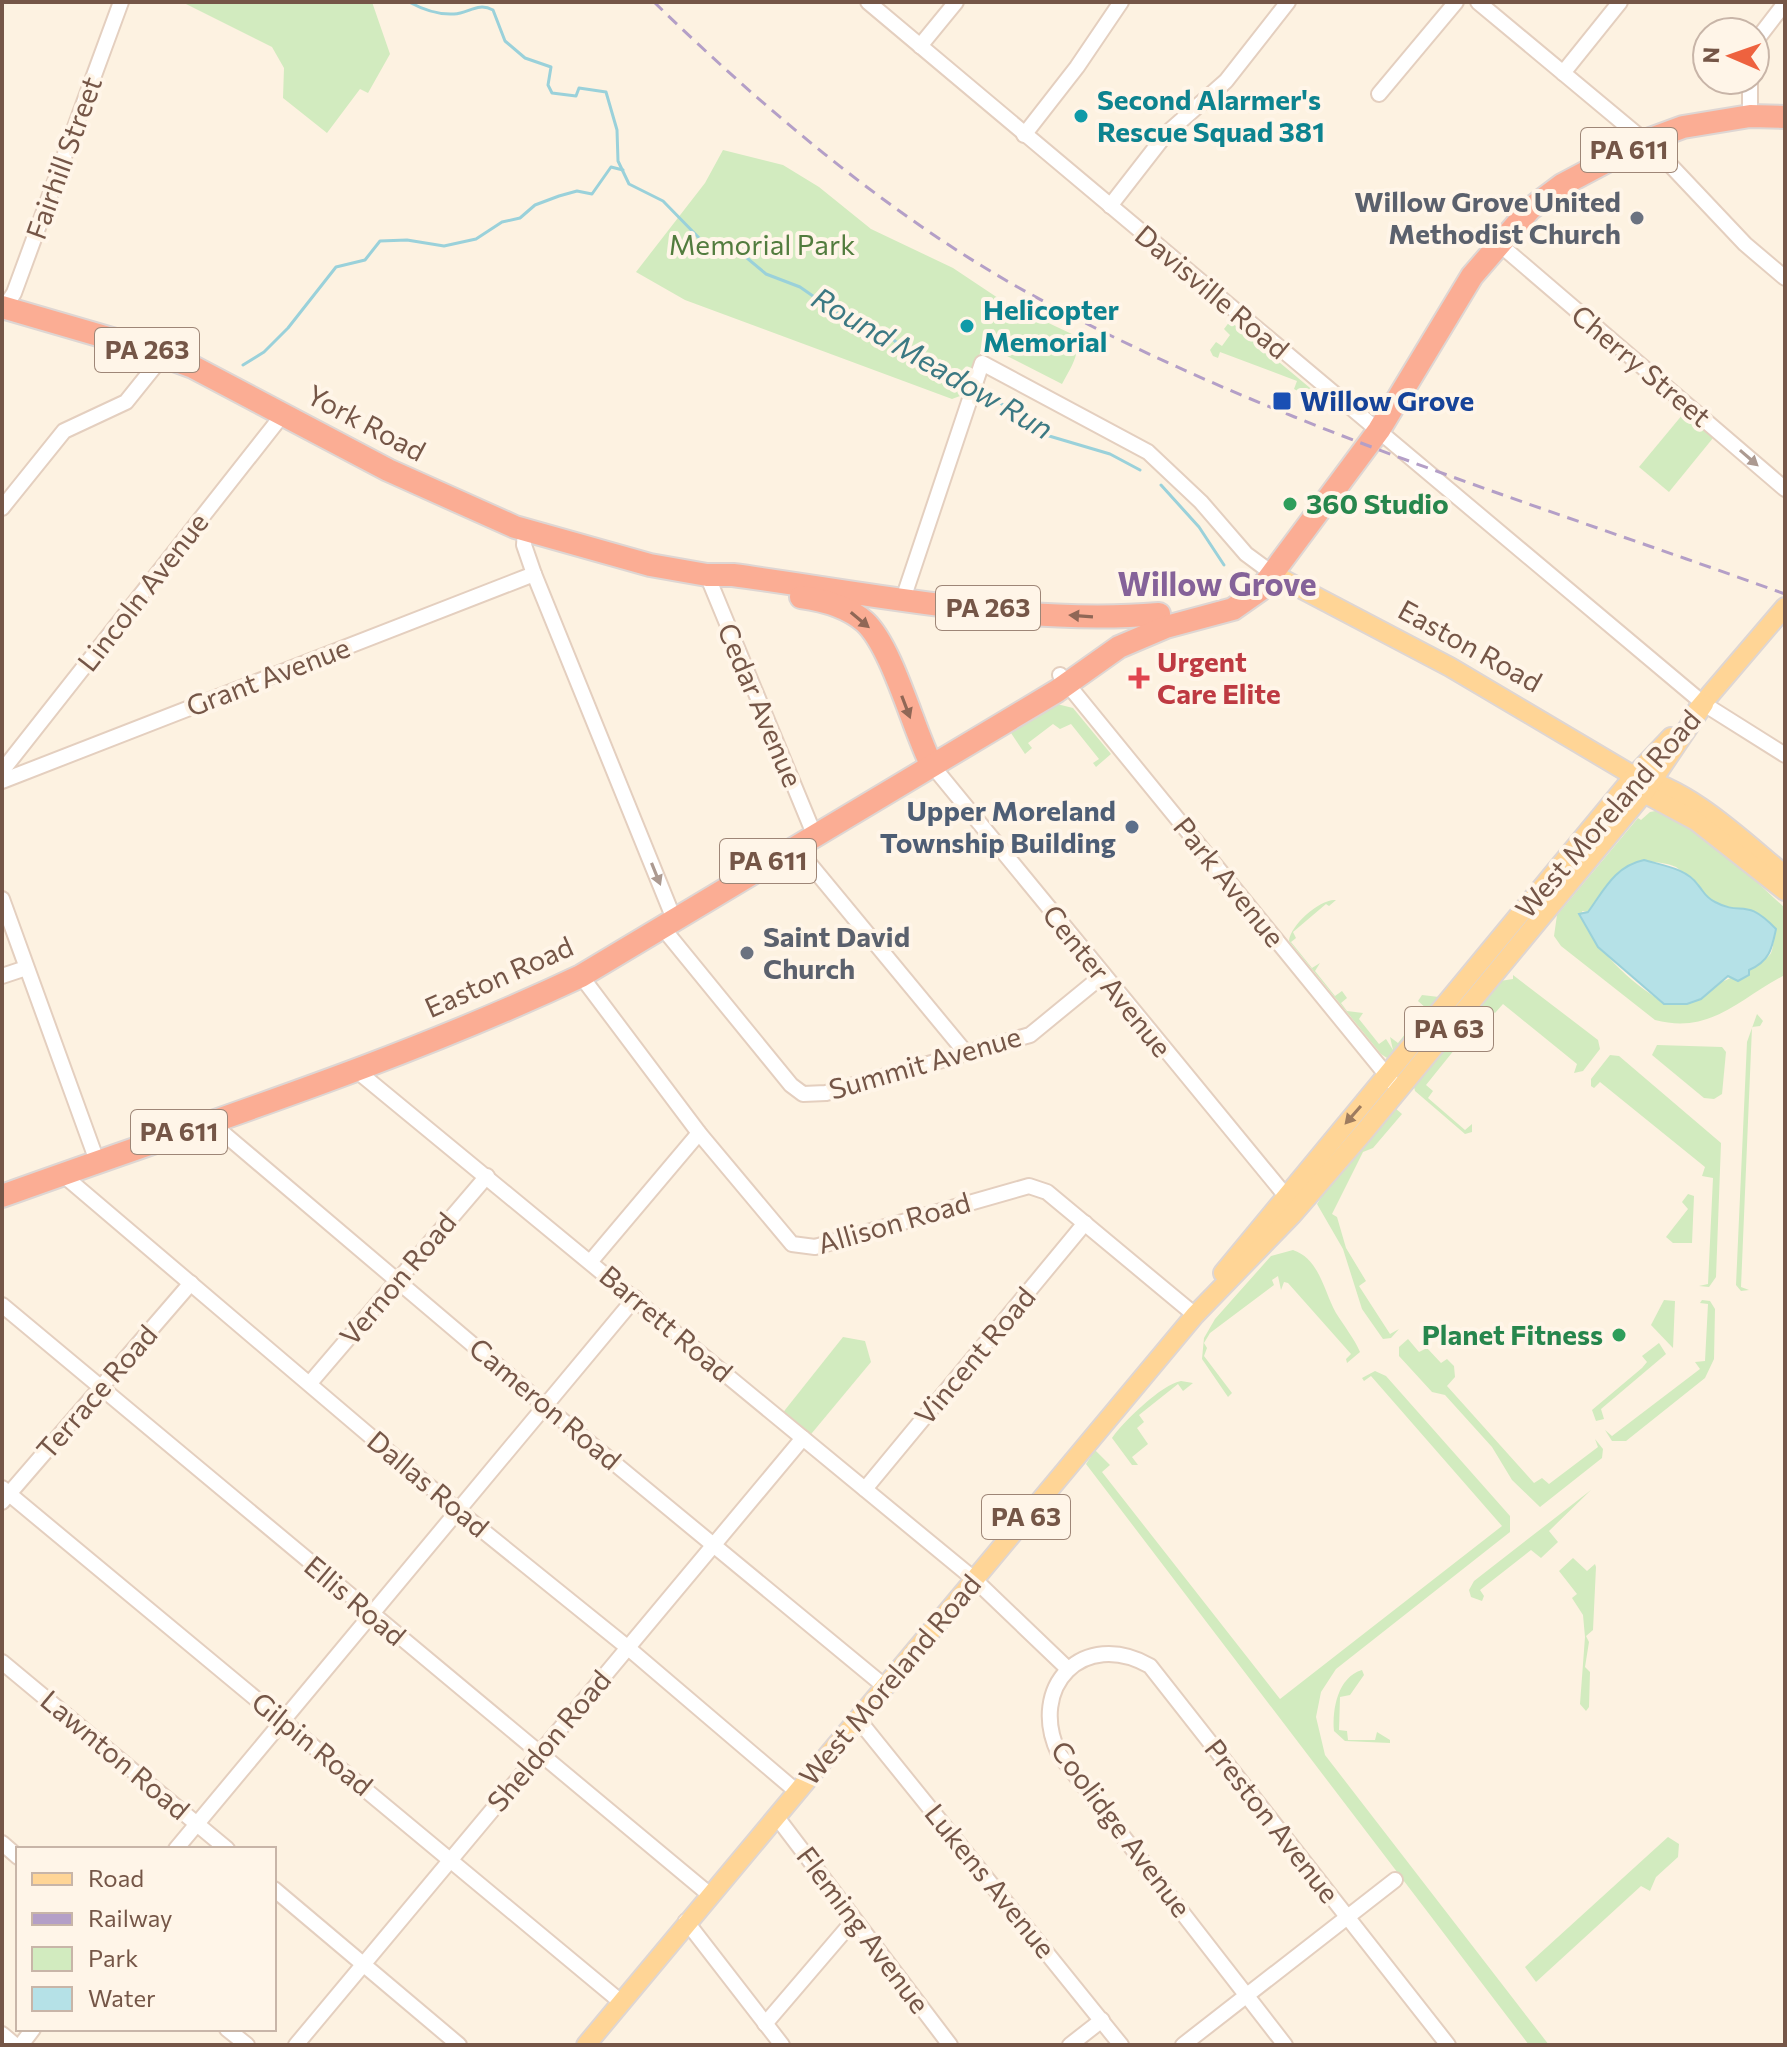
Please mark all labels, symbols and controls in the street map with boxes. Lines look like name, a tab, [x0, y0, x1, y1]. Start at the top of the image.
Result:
north arrow	[1691, 16, 1771, 96]
text: N	[1697, 47, 1724, 64]
street label: Fairhill Street	[18, 72, 108, 244]
place label: Second Alarmer's Rescue Squad 381	[1097, 82, 1325, 148]
marker: Second Alarmer's Rescue Squad 381	[1072, 107, 1090, 125]
road number: PA 611	[1581, 128, 1677, 172]
place label: Willow Grove United Methodist Church	[1354, 184, 1621, 250]
marker: Willow Grove United Methodist Church	[1628, 209, 1646, 227]
street label: Davisville Road	[1129, 217, 1296, 365]
park label: Memorial Park	[669, 227, 855, 261]
water label: Round Meadow Run	[806, 278, 1060, 446]
place label: Helicopter Memorial	[983, 292, 1119, 358]
street label: Cherry Street	[1565, 297, 1718, 433]
marker: Helicopter Memorial	[958, 317, 976, 335]
road number: PA 263	[95, 328, 199, 372]
street label: York Road	[301, 377, 432, 468]
place label: Willow Grove	[1300, 383, 1474, 417]
marker: Willow Grove	[1271, 390, 1293, 412]
one-way arrow	[1738, 449, 1758, 466]
place label: 360 Studio	[1306, 486, 1449, 520]
marker: 360 Studio	[1281, 495, 1299, 513]
street label: Lincoln Avenue	[70, 505, 215, 677]
district label: Willow Grove	[1117, 563, 1317, 603]
road number: PA 263	[936, 586, 1040, 630]
street label: Easton Road	[1393, 592, 1548, 698]
one-way arrow	[1068, 609, 1093, 622]
one-way arrow	[849, 611, 869, 628]
street label: Cedar Avenue	[711, 618, 811, 792]
street label: Grant Avenue	[181, 629, 354, 723]
place label: Urgent Care Elite	[1157, 644, 1281, 710]
marker: Urgent Care Elite	[1128, 667, 1150, 689]
one-way arrow	[900, 695, 913, 719]
street label: West Moreland Road	[1508, 702, 1707, 924]
place label: Upper Moreland Township Building	[880, 793, 1116, 859]
street label: Park Avenue	[1167, 810, 1292, 953]
marker: Upper Moreland Township Building	[1123, 818, 1141, 836]
road number: PA 611	[720, 839, 816, 883]
one-way arrow	[649, 862, 662, 886]
street label: Center Avenue	[1036, 897, 1179, 1063]
place label: Saint David Church	[763, 919, 910, 985]
street label: Easton Road	[419, 928, 578, 1024]
marker: Saint David Church	[738, 944, 756, 962]
road number: PA 63	[1405, 1007, 1493, 1051]
street label: Summit Avenue	[825, 1018, 1025, 1106]
one-way arrow	[1344, 1105, 1362, 1124]
road number: PA 611	[131, 1110, 227, 1154]
street label: Allison Road	[814, 1184, 974, 1260]
street label: Vernon Road	[332, 1205, 463, 1352]
street label: Barrett Road	[593, 1258, 740, 1389]
street label: Vincent Road	[907, 1280, 1042, 1431]
street label: Terrace Road	[29, 1317, 164, 1465]
place label: Planet Fitness	[1422, 1317, 1603, 1351]
marker: Planet Fitness	[1610, 1326, 1628, 1344]
street label: Cameron Road	[463, 1330, 628, 1476]
street label: Dallas Road	[361, 1423, 496, 1544]
road number: PA 63	[982, 1495, 1070, 1539]
street label: Ellis Road	[298, 1548, 413, 1652]
street label: West Moreland Road	[791, 1567, 987, 1792]
street label: Sheldon Road	[479, 1663, 617, 1818]
street label: Lawnton Road	[34, 1682, 197, 1826]
street label: Gilpin Road	[245, 1684, 380, 1802]
street label: Preston Avenue	[1198, 1732, 1347, 1909]
street label: Coolidge Avenue	[1045, 1734, 1199, 1923]
street label: Lukens Avenue	[918, 1796, 1063, 1964]
street label: Fleming Avenue	[790, 1840, 937, 2019]
legend	[16, 1847, 276, 2031]
text: Road	[88, 1863, 144, 1892]
text: Railway	[88, 1903, 173, 1932]
text: Park	[88, 1943, 138, 1972]
text: Water	[88, 1983, 156, 2012]

